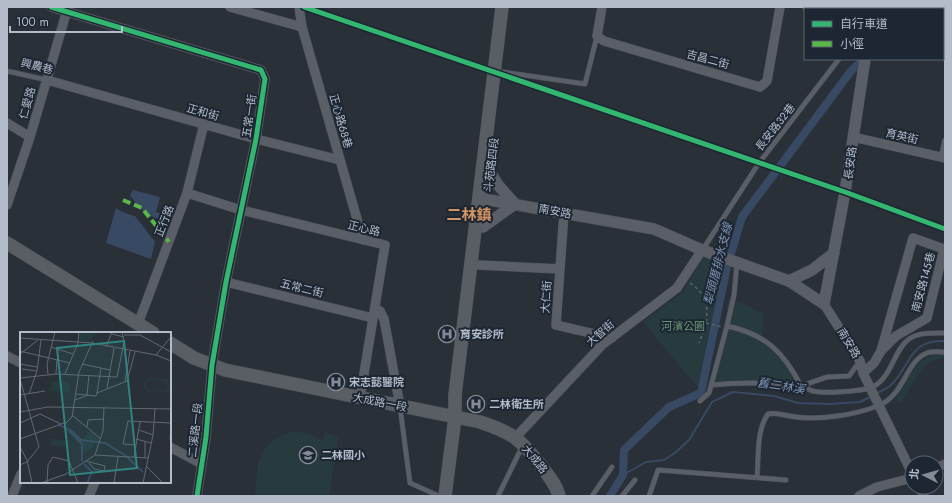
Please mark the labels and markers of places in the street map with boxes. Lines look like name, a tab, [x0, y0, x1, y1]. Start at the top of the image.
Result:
hospital icon: 育安診所	[437, 324, 457, 344]
place label: 育安診所	[460, 326, 504, 342]
hospital icon: 宋志懿醫院	[326, 372, 346, 392]
place label: 宋志懿醫院	[349, 374, 404, 390]
hospital icon: 二林衛生所	[466, 394, 486, 414]
place label: 二林衛生所	[489, 396, 544, 412]
school or university icon: 二林國小	[298, 445, 318, 465]
place label: 二林國小	[321, 447, 365, 463]

